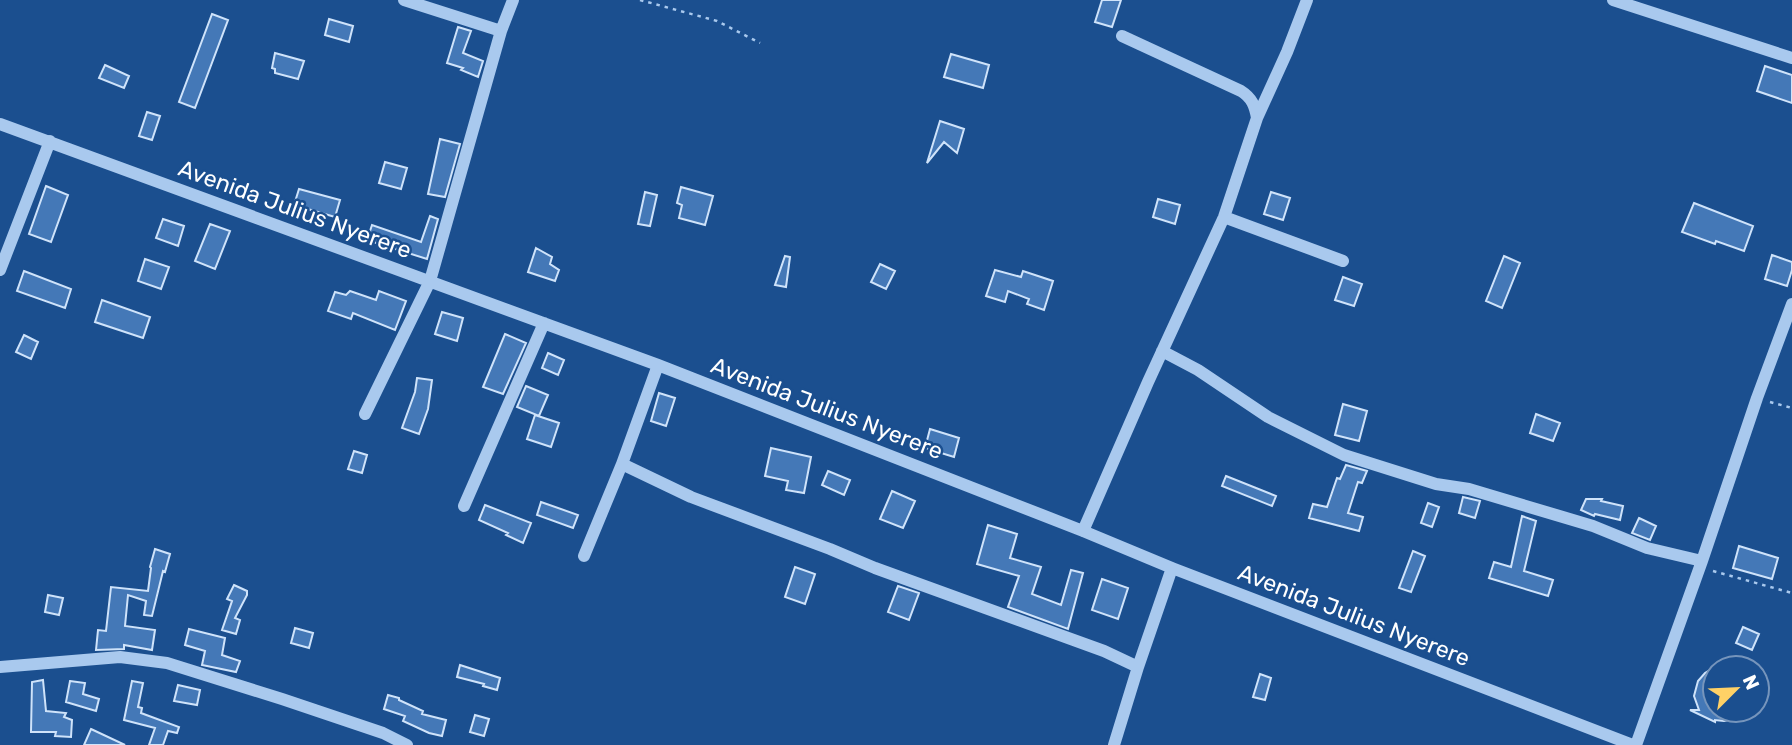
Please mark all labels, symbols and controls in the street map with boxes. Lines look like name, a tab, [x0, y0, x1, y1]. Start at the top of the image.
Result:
street label: Avenida Julius Nyerere	[175, 154, 415, 264]
street label: Avenida Julius Nyerere	[707, 351, 947, 465]
street label: Avenida Julius Nyerere	[1234, 558, 1474, 672]
north arrow	[1701, 654, 1771, 724]
text: N	[1738, 671, 1764, 693]

